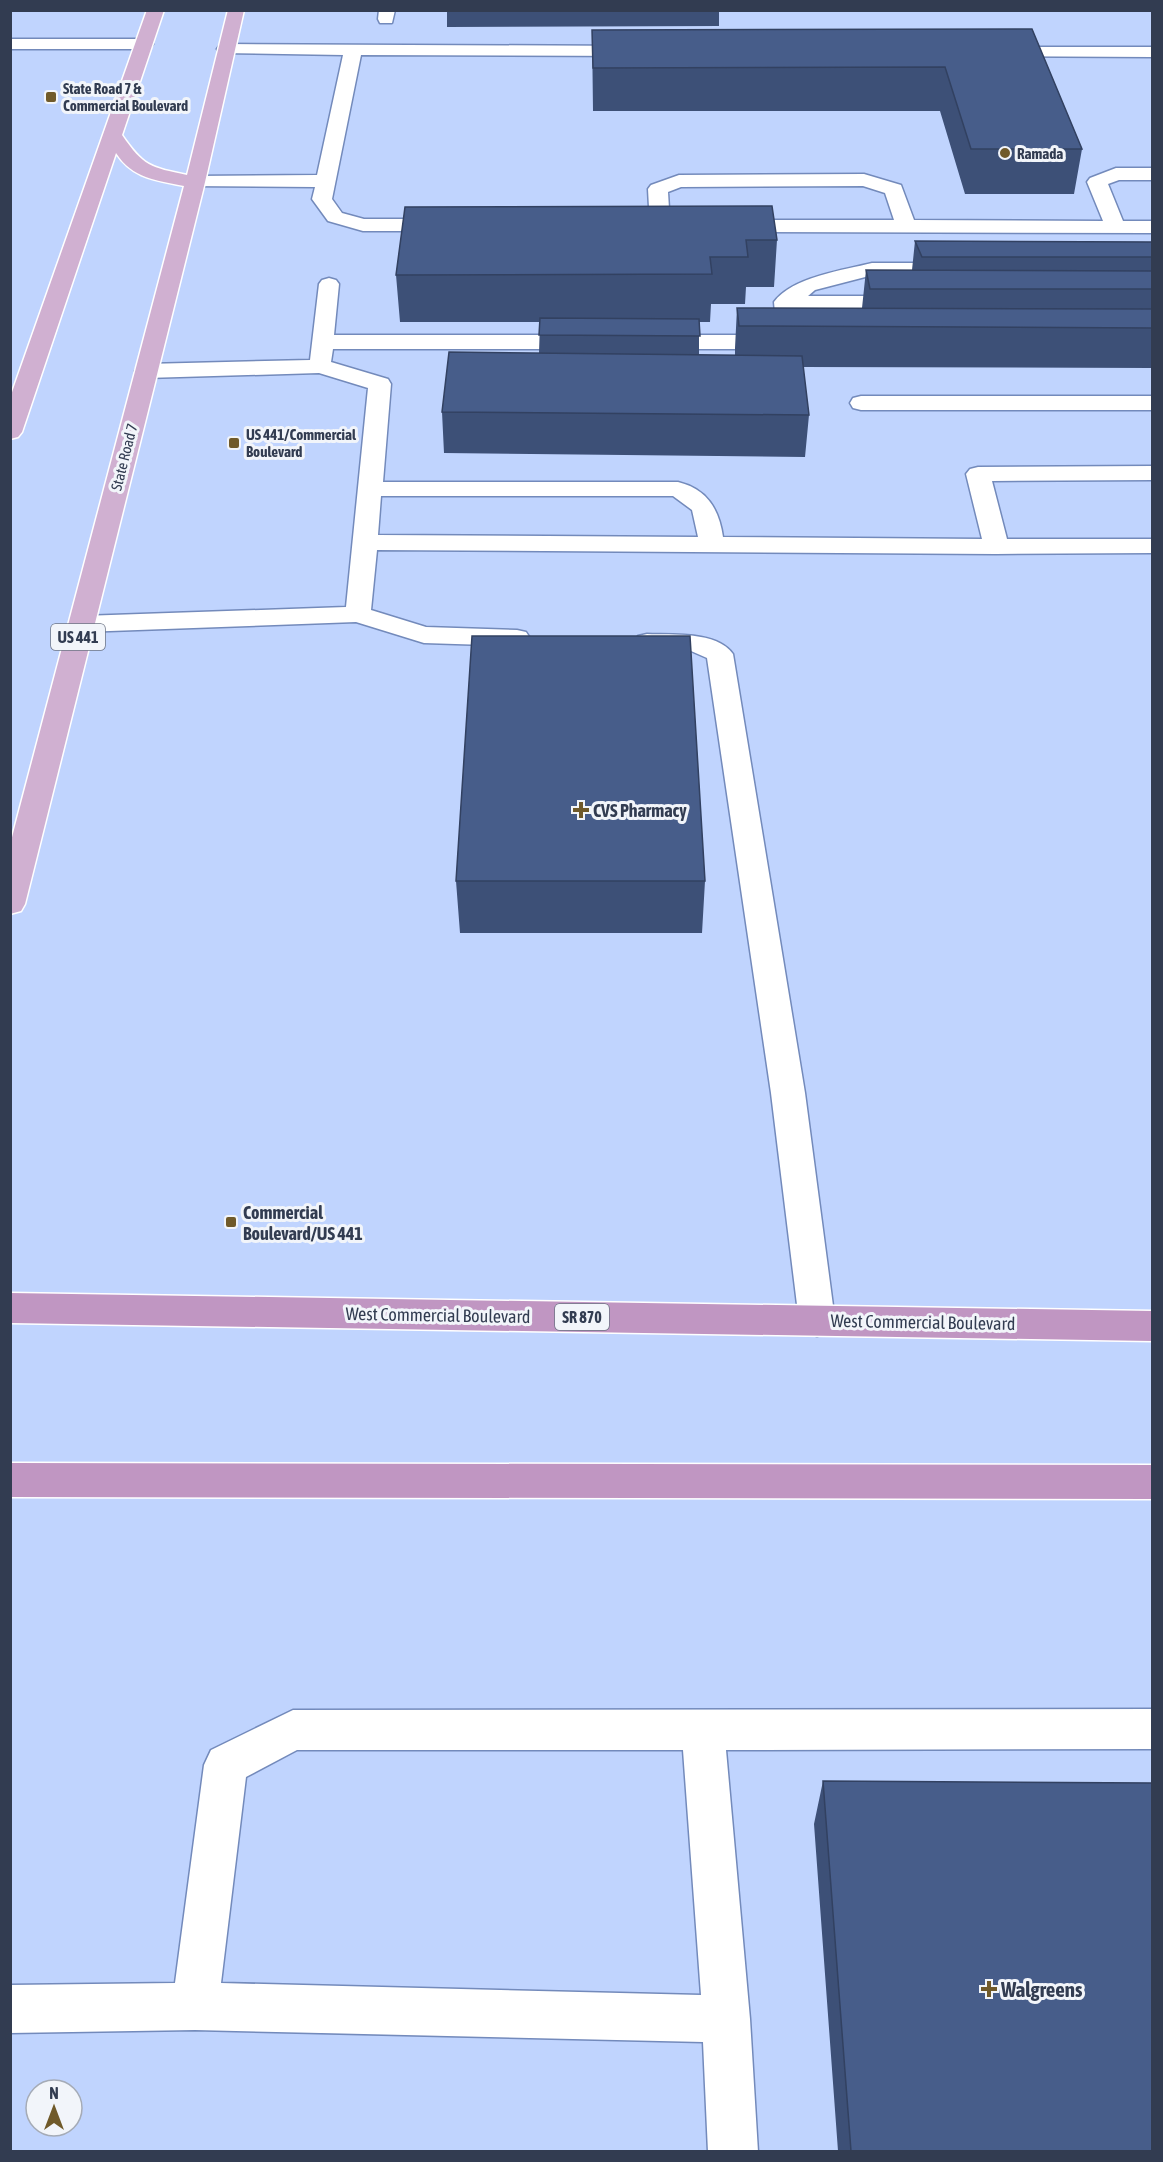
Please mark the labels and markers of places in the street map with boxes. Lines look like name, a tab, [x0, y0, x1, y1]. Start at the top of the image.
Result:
place label: State Road 7 & Commercial Boulevard	[63, 80, 188, 114]
marker: State Road 7 & Commercial Boulevard	[44, 90, 58, 104]
place label: Ramada	[1017, 145, 1063, 162]
marker: Ramada	[998, 146, 1012, 160]
place label: US 441/Commercial Boulevard	[246, 426, 357, 460]
marker: US 441/Commercial Boulevard	[227, 436, 241, 450]
place label: CVS Pharmacy	[593, 800, 687, 821]
marker: CVS Pharmacy	[574, 803, 588, 817]
place label: Commercial Boulevard/US 441	[243, 1202, 363, 1244]
marker: Commercial Boulevard/US 441	[224, 1215, 238, 1229]
place label: Walgreens	[1000, 1977, 1083, 2001]
marker: Walgreens	[982, 1982, 996, 1996]

